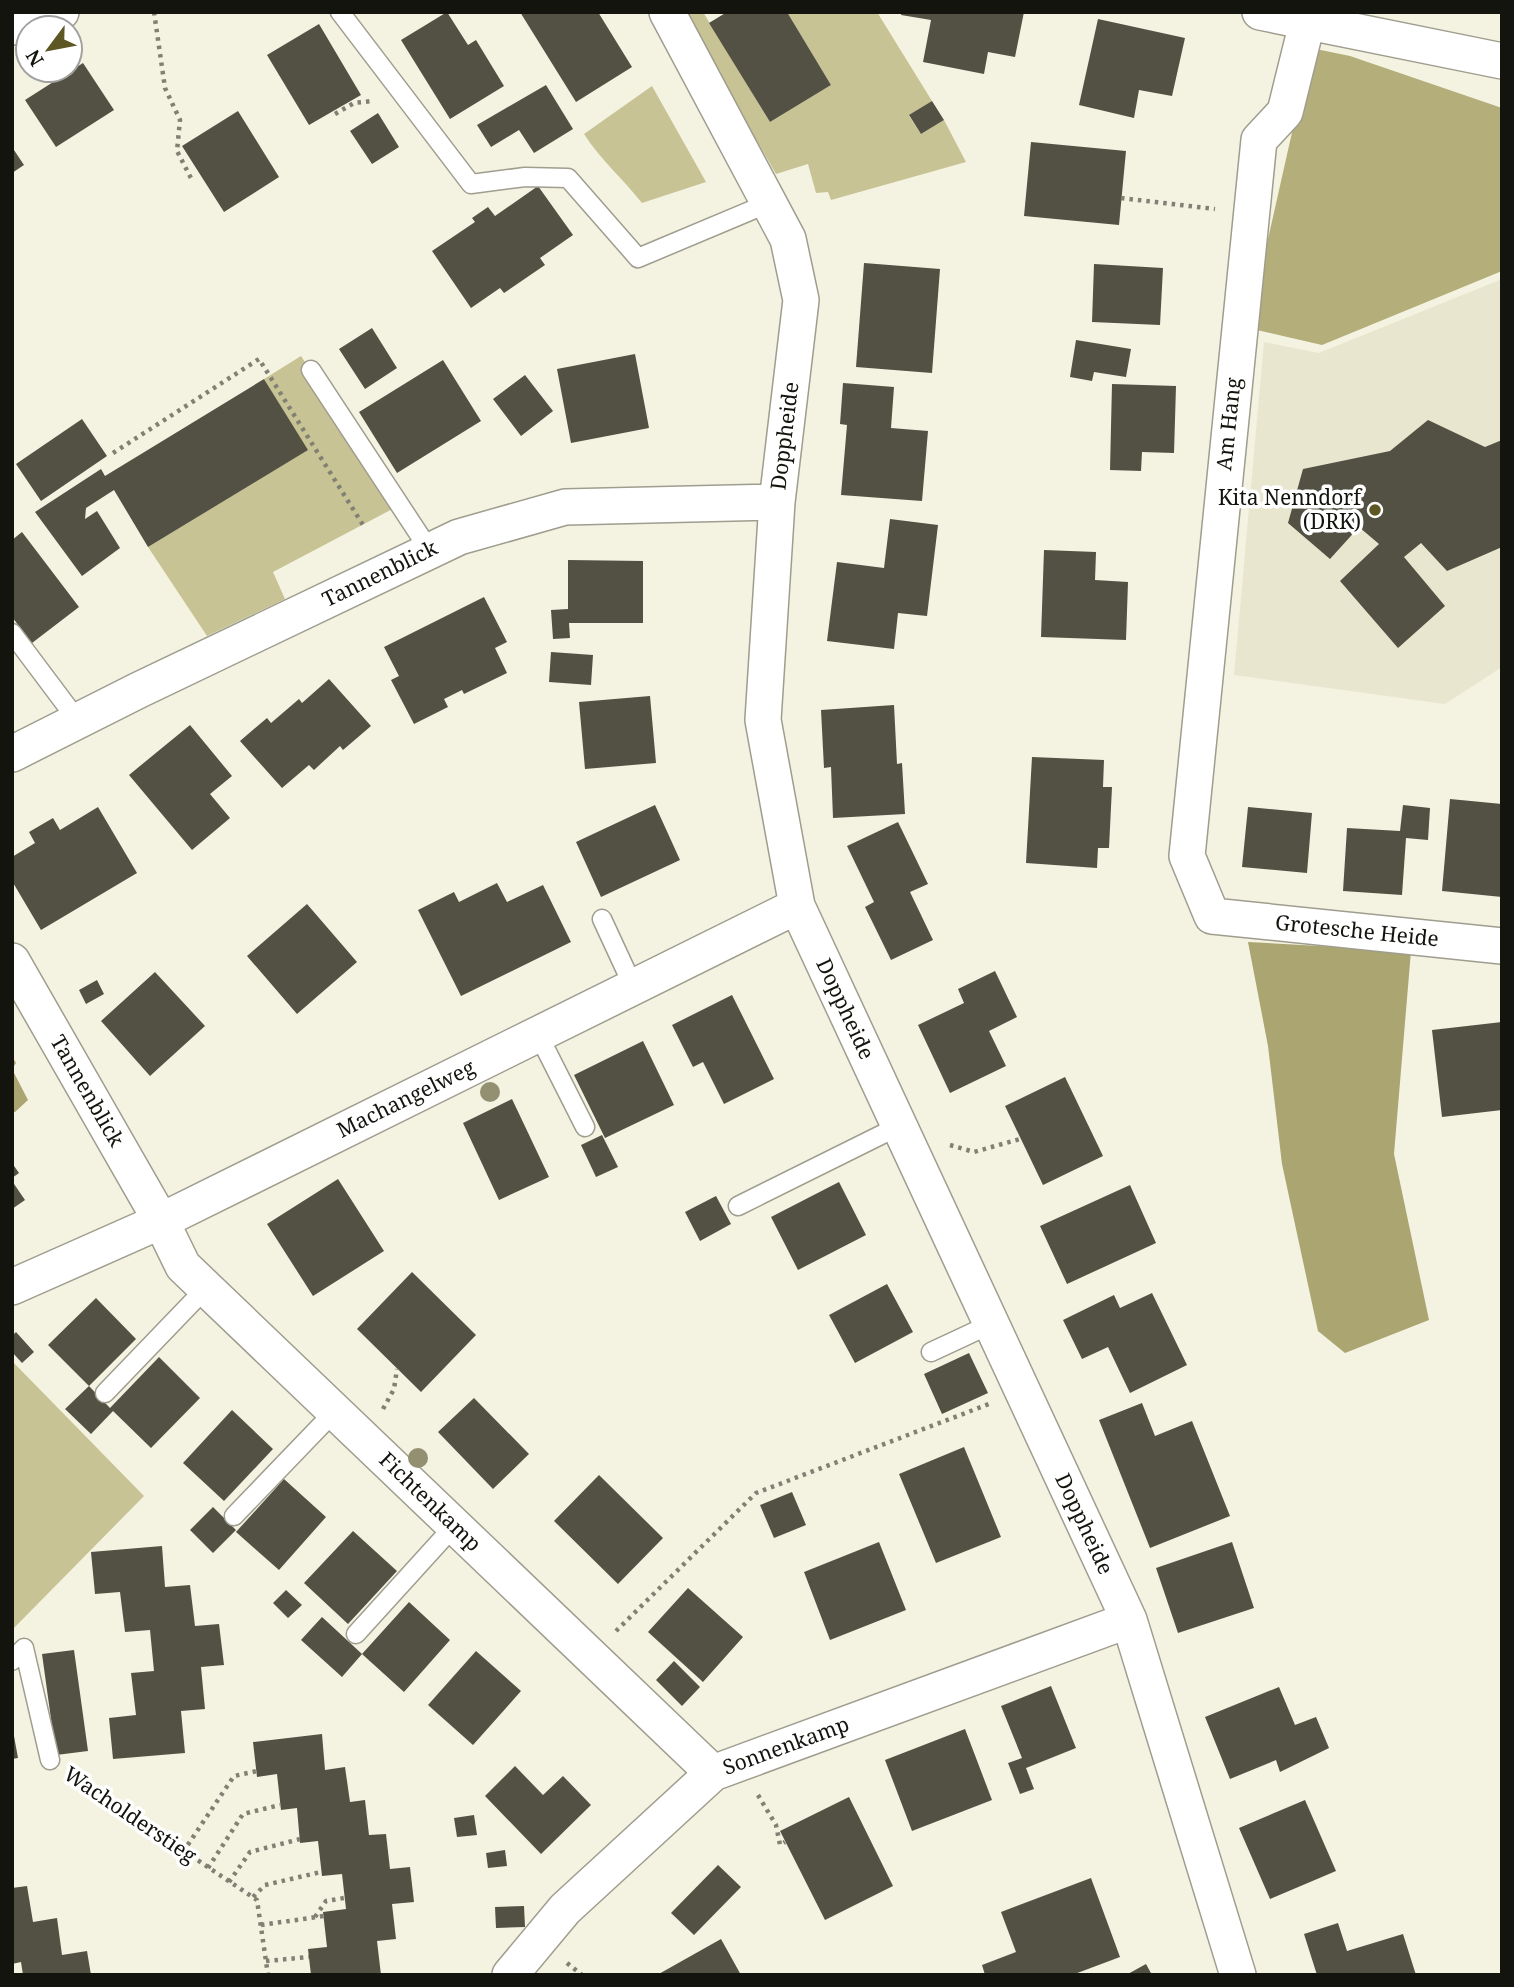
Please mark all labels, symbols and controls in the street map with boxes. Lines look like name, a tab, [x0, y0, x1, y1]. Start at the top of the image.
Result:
north arrow	[14, 14, 84, 84]
text: N	[20, 45, 50, 71]
street label: Am Hang	[1209, 375, 1247, 472]
street label: Doppheide	[763, 380, 805, 491]
place label: Kita Nenndorf (DRK)	[1218, 483, 1363, 535]
marker: Kita Nenndorf (DRK)	[1367, 502, 1383, 518]
street label: Tannenblick	[317, 533, 442, 613]
street label: Grotesche Heide	[1274, 908, 1440, 953]
street label: Doppheide	[810, 953, 882, 1064]
street label: Tannenblick	[45, 1030, 132, 1152]
street label: Machangelweg	[332, 1052, 480, 1144]
street label: Fichtenkamp	[374, 1445, 488, 1557]
street label: Doppheide	[1049, 1468, 1121, 1579]
street label: Sonnenkamp	[719, 1709, 853, 1781]
street label: Wacholderstieg	[59, 1759, 203, 1869]

